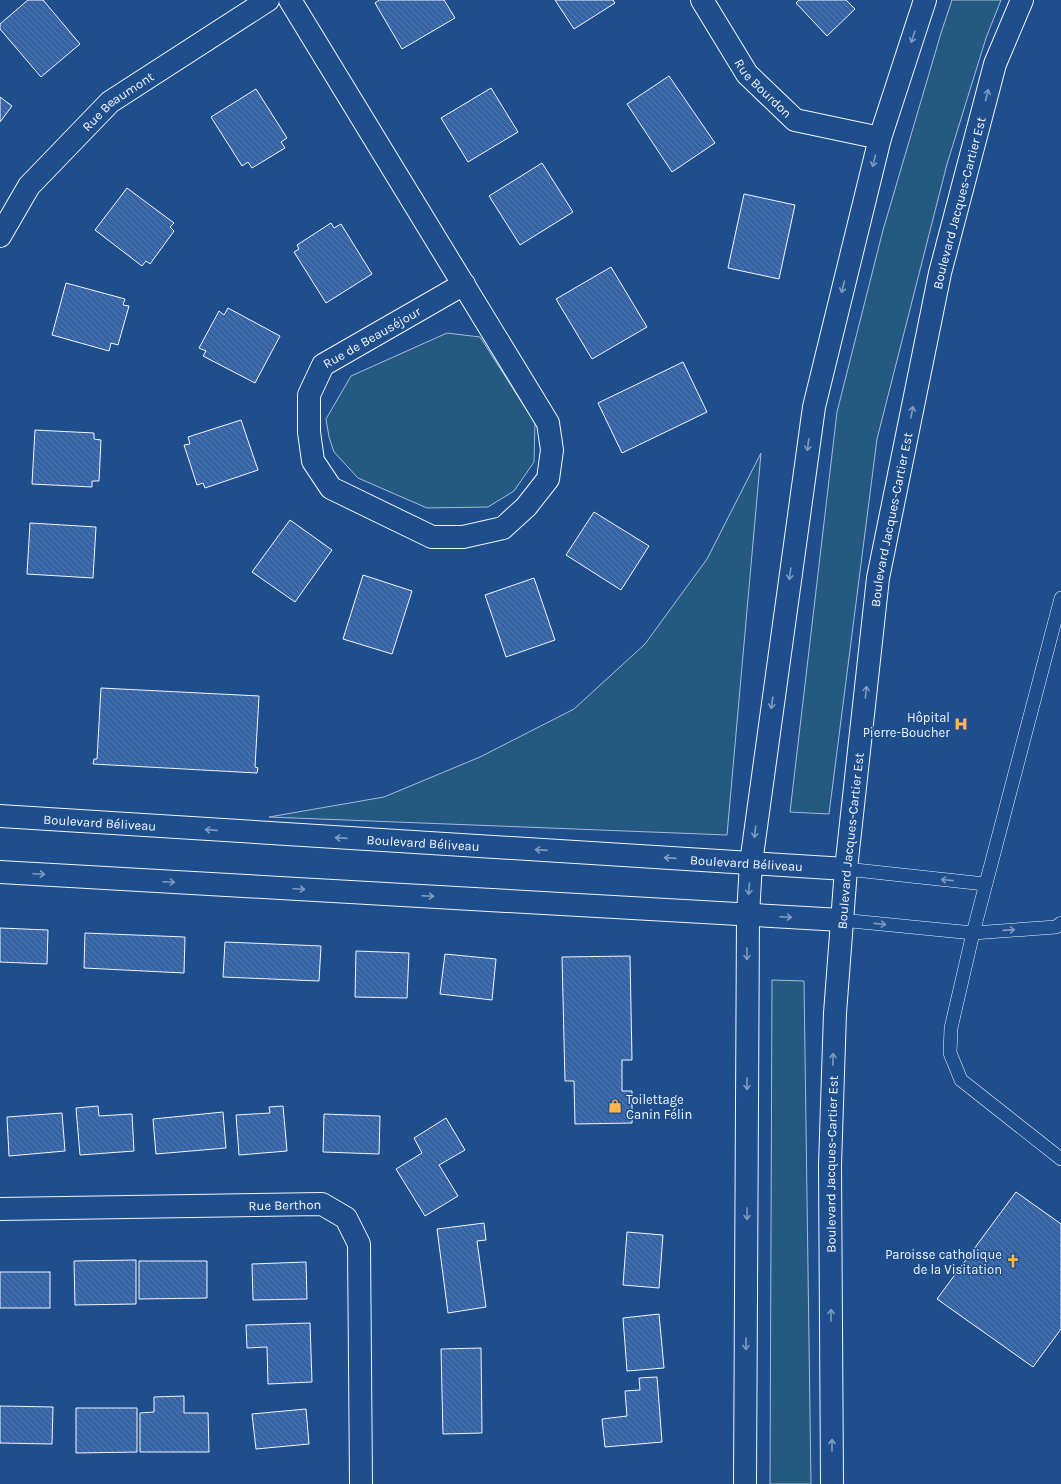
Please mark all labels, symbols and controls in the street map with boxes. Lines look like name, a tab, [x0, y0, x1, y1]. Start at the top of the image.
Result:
one-way arrow	[909, 30, 916, 43]
street label: Rue Bourdon	[732, 56, 795, 121]
street label: Rue Beaumont	[79, 68, 156, 134]
one-way arrow	[984, 88, 992, 101]
street label: Boulevard Jacques-Cartier Est	[929, 115, 988, 290]
one-way arrow	[870, 154, 877, 167]
one-way arrow	[839, 280, 846, 293]
street label: Rue de Beauséjour	[320, 303, 423, 371]
one-way arrow	[908, 405, 916, 418]
street label: Boulevard Jacques-Cartier Est	[867, 431, 915, 608]
one-way arrow	[804, 438, 812, 451]
one-way arrow	[786, 567, 794, 580]
one-way arrow	[862, 685, 869, 698]
one-way arrow	[768, 696, 776, 709]
place label: Hôpital Pierre-Boucher	[863, 710, 950, 740]
hospital icon: Hôpital Pierre-Boucher	[953, 716, 969, 732]
street label: Boulevard Jacques-Cartier Est	[834, 752, 866, 930]
street label: Boulevard Béliveau	[43, 811, 157, 833]
one-way arrow	[751, 825, 759, 838]
one-way arrow	[205, 826, 218, 833]
street label: Boulevard Béliveau	[366, 831, 480, 854]
one-way arrow	[335, 834, 348, 841]
one-way arrow	[535, 847, 548, 854]
street label: Boulevard Béliveau	[690, 852, 803, 874]
one-way arrow	[664, 855, 677, 862]
one-way arrow	[32, 871, 45, 878]
one-way arrow	[941, 876, 954, 884]
one-way arrow	[162, 878, 175, 885]
one-way arrow	[746, 882, 753, 895]
one-way arrow	[292, 886, 305, 893]
one-way arrow	[421, 893, 434, 900]
one-way arrow	[779, 913, 792, 921]
one-way arrow	[873, 920, 886, 927]
one-way arrow	[1002, 927, 1015, 934]
one-way arrow	[743, 947, 751, 960]
one-way arrow	[829, 1053, 837, 1066]
street label: Boulevard Jacques-Cartier Est	[822, 1075, 840, 1253]
one-way arrow	[743, 1077, 751, 1090]
place label: Toilettage Canin Félin	[626, 1092, 692, 1122]
shop icon: Toilettage Canin Félin	[607, 1098, 623, 1114]
street label: Rue Berthon	[248, 1197, 321, 1213]
one-way arrow	[743, 1207, 750, 1220]
place label: Paroisse catholique de la Visitation	[885, 1247, 1002, 1277]
church icon: Paroisse catholique de la Visitation	[1005, 1253, 1021, 1269]
one-way arrow	[827, 1309, 835, 1322]
one-way arrow	[742, 1337, 750, 1350]
one-way arrow	[828, 1439, 836, 1452]

